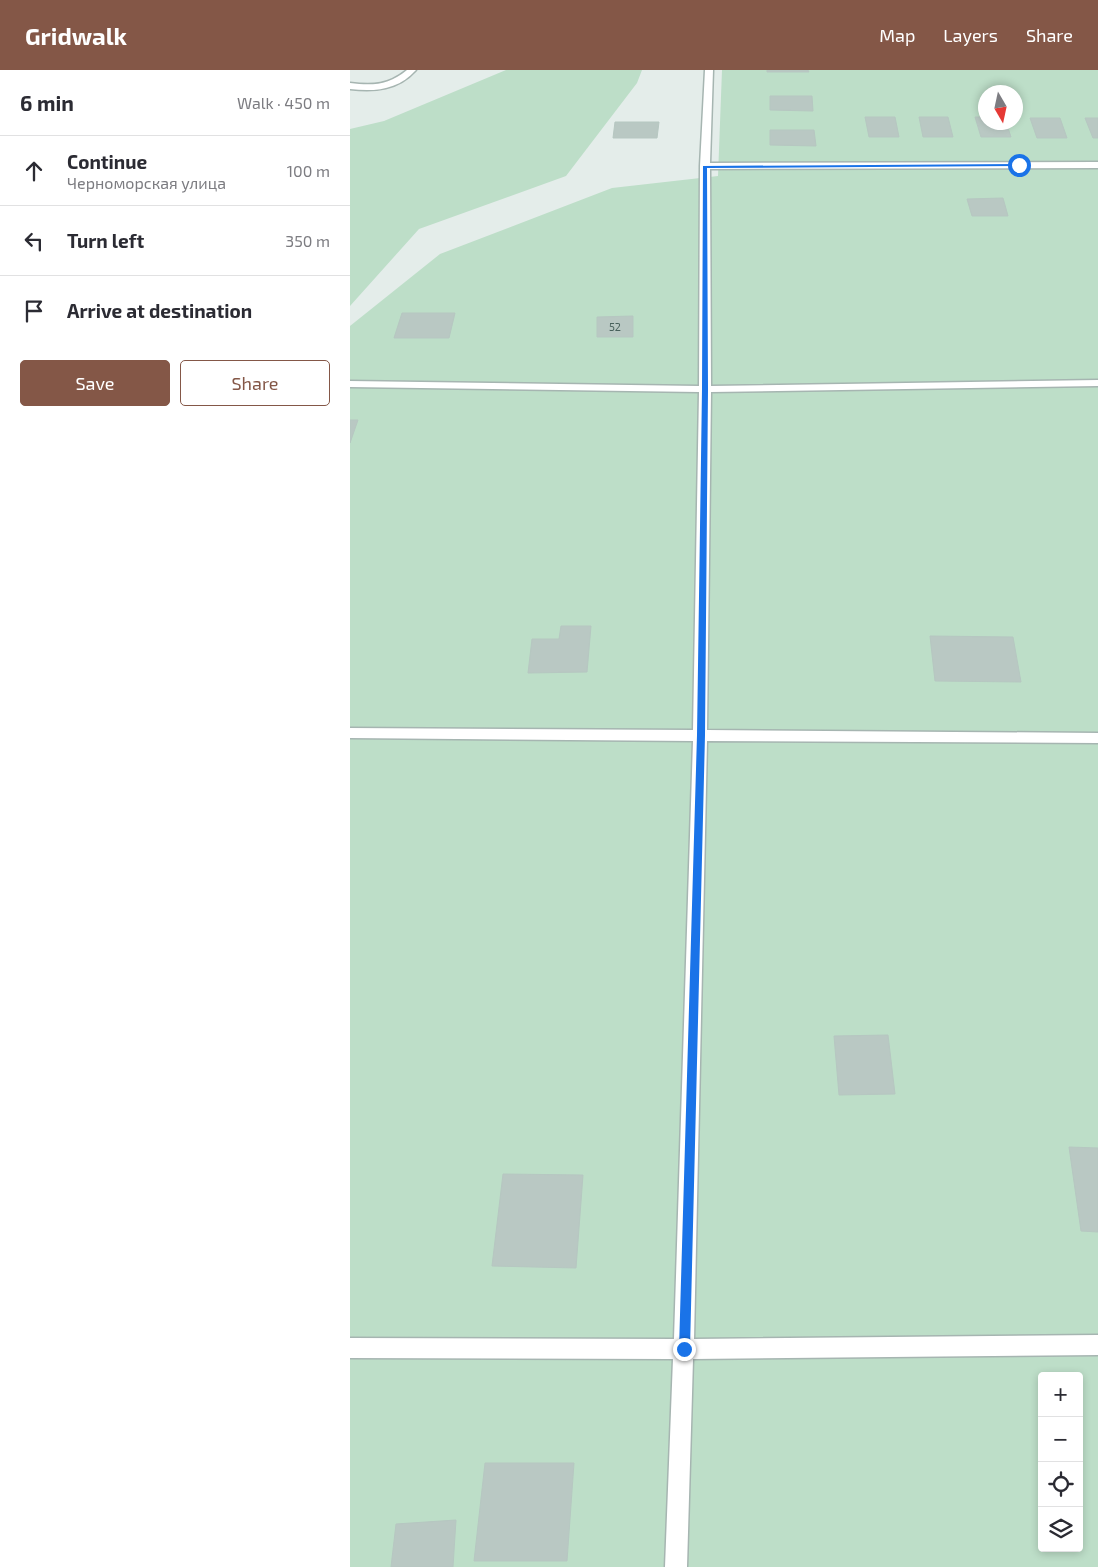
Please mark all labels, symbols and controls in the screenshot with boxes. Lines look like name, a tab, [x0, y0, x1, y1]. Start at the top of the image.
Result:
text: Gridwalk	[25, 21, 127, 50]
text: Map	[879, 24, 915, 46]
text: Layers	[943, 24, 998, 46]
text: Share	[1026, 24, 1073, 46]
north arrow	[978, 85, 1023, 130]
text: 6 min	[20, 90, 74, 115]
text: Walk · 450 m	[237, 93, 330, 112]
text: Continue	[67, 150, 147, 173]
route start	[1008, 154, 1031, 177]
icon: ahead	[20, 157, 48, 185]
text: 100 m	[287, 161, 330, 180]
text: Черноморская улица	[67, 173, 226, 192]
icon: left	[20, 227, 48, 255]
text: Turn left	[67, 229, 144, 252]
text: 350 m	[285, 231, 330, 250]
icon: arrive	[20, 297, 48, 325]
text: Arrive at destination	[67, 299, 252, 322]
house number: 52	[609, 320, 621, 333]
button: Save	[20, 360, 170, 406]
button: Share	[180, 360, 330, 406]
route end	[673, 1338, 696, 1361]
map controls	[1038, 1372, 1083, 1552]
button: +	[1038, 1372, 1083, 1417]
button: −	[1038, 1417, 1083, 1462]
button: locate	[1038, 1462, 1083, 1507]
button: layers	[1038, 1507, 1083, 1552]

